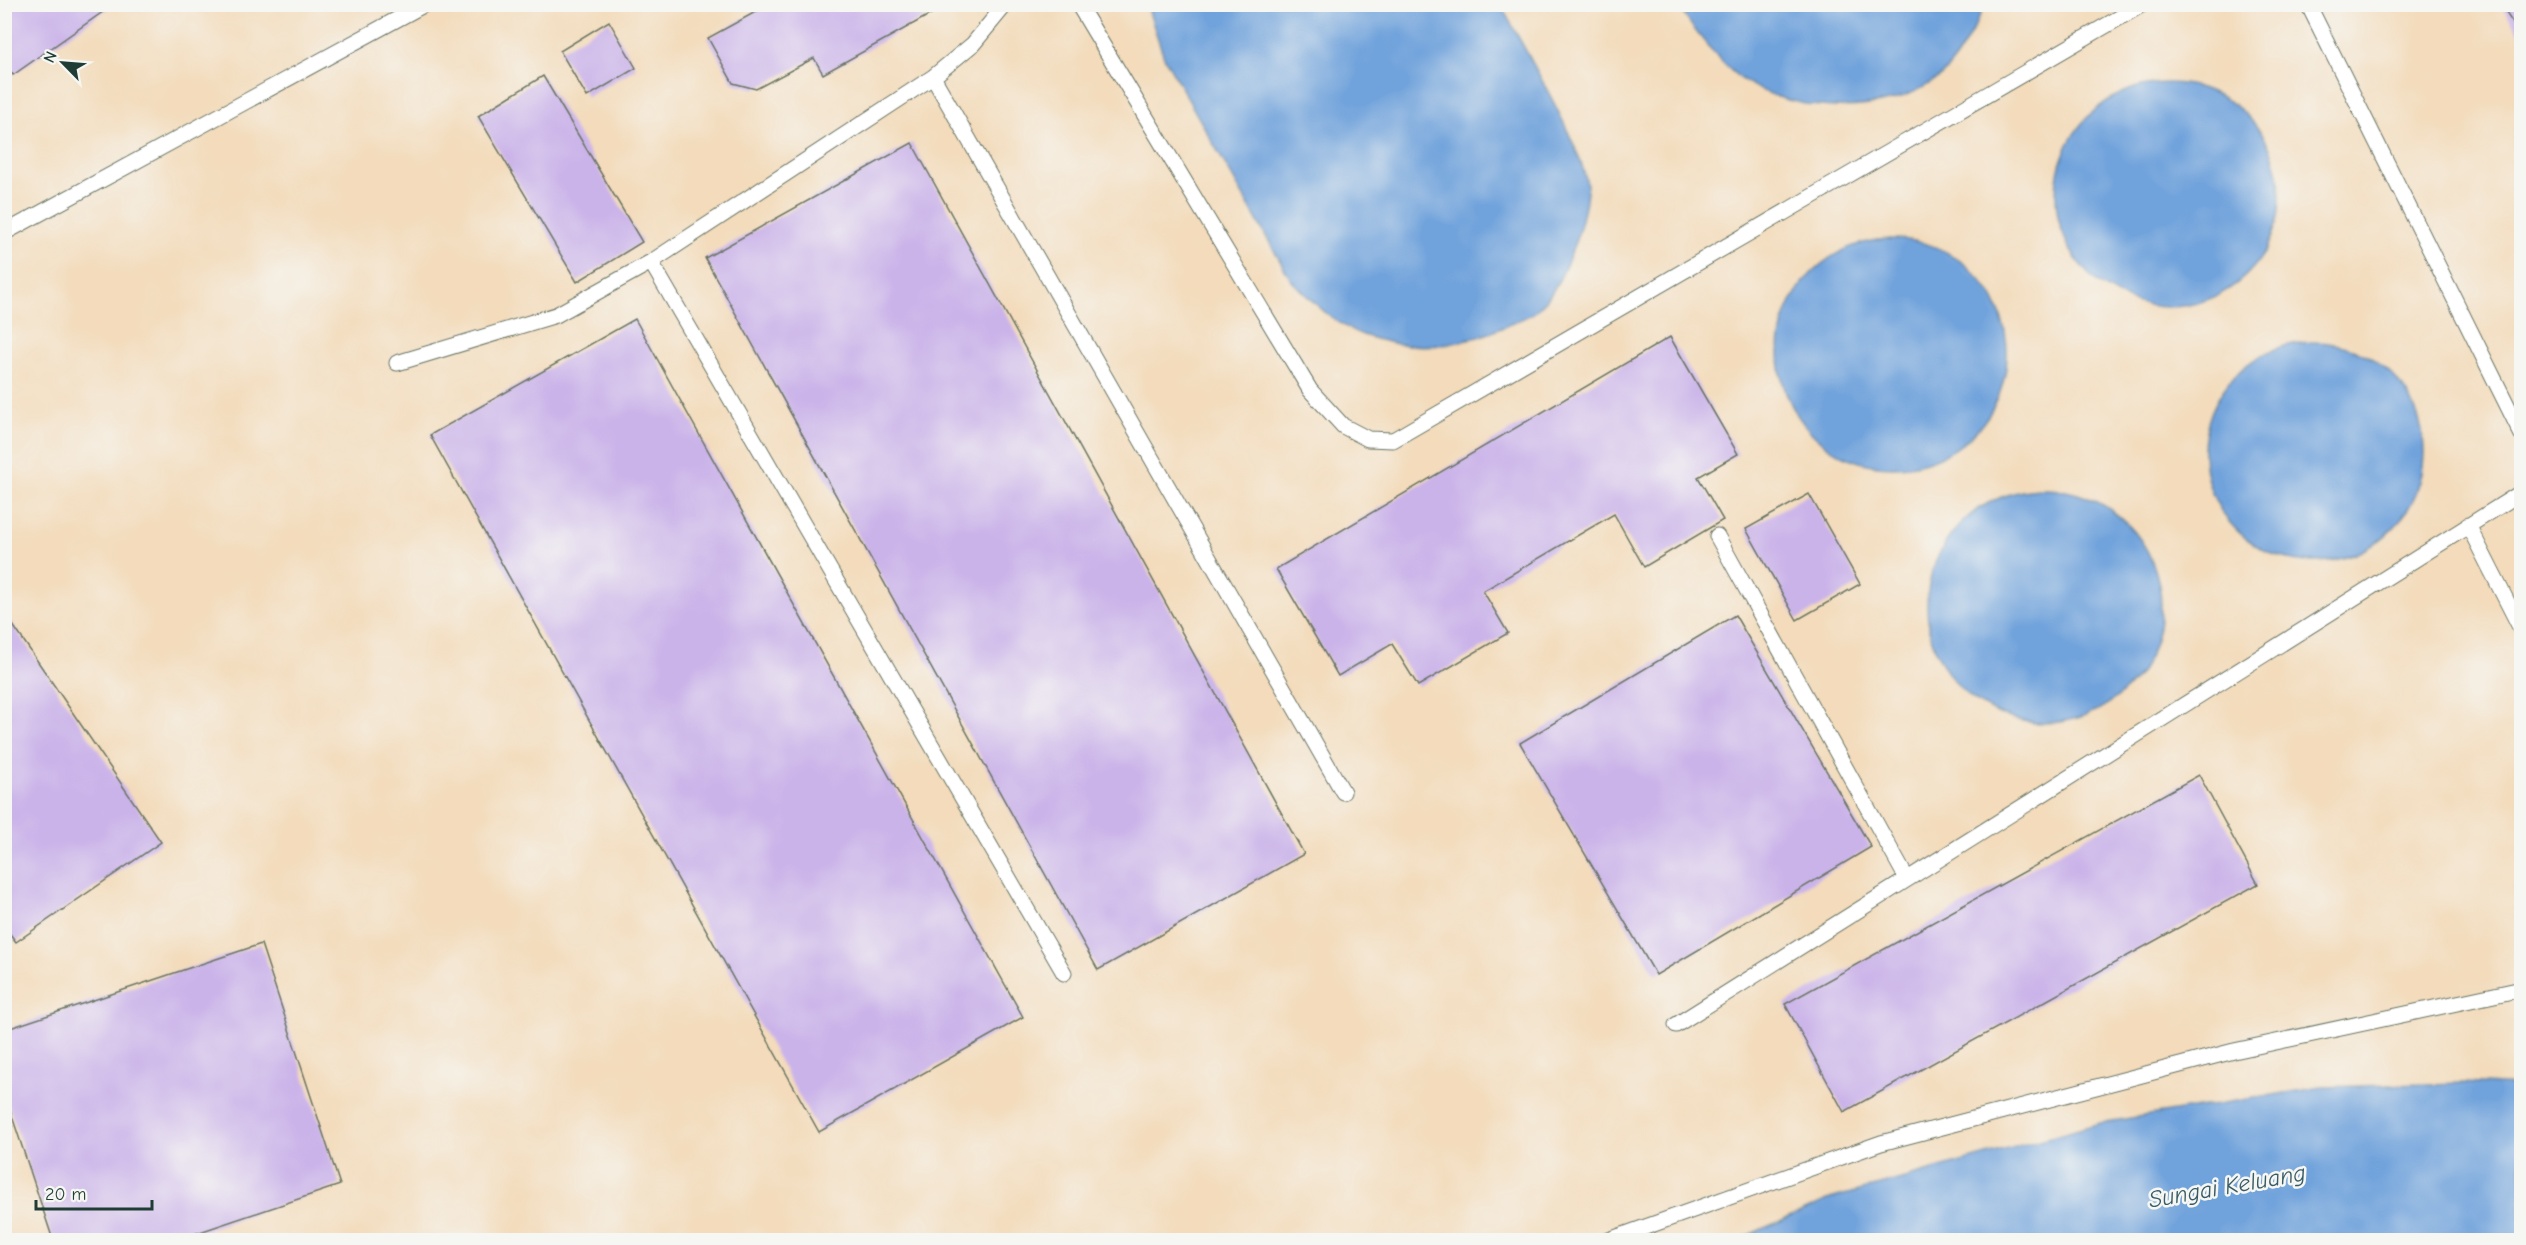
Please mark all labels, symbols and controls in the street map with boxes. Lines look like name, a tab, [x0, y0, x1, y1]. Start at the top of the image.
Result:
north arrow	[33, 33, 93, 93]
text: N	[40, 49, 61, 66]
water label: Sungai Keluang	[2146, 1158, 2308, 1214]
scale bar	[36, 1173, 152, 1211]
text: 20 m	[45, 1184, 86, 1205]

